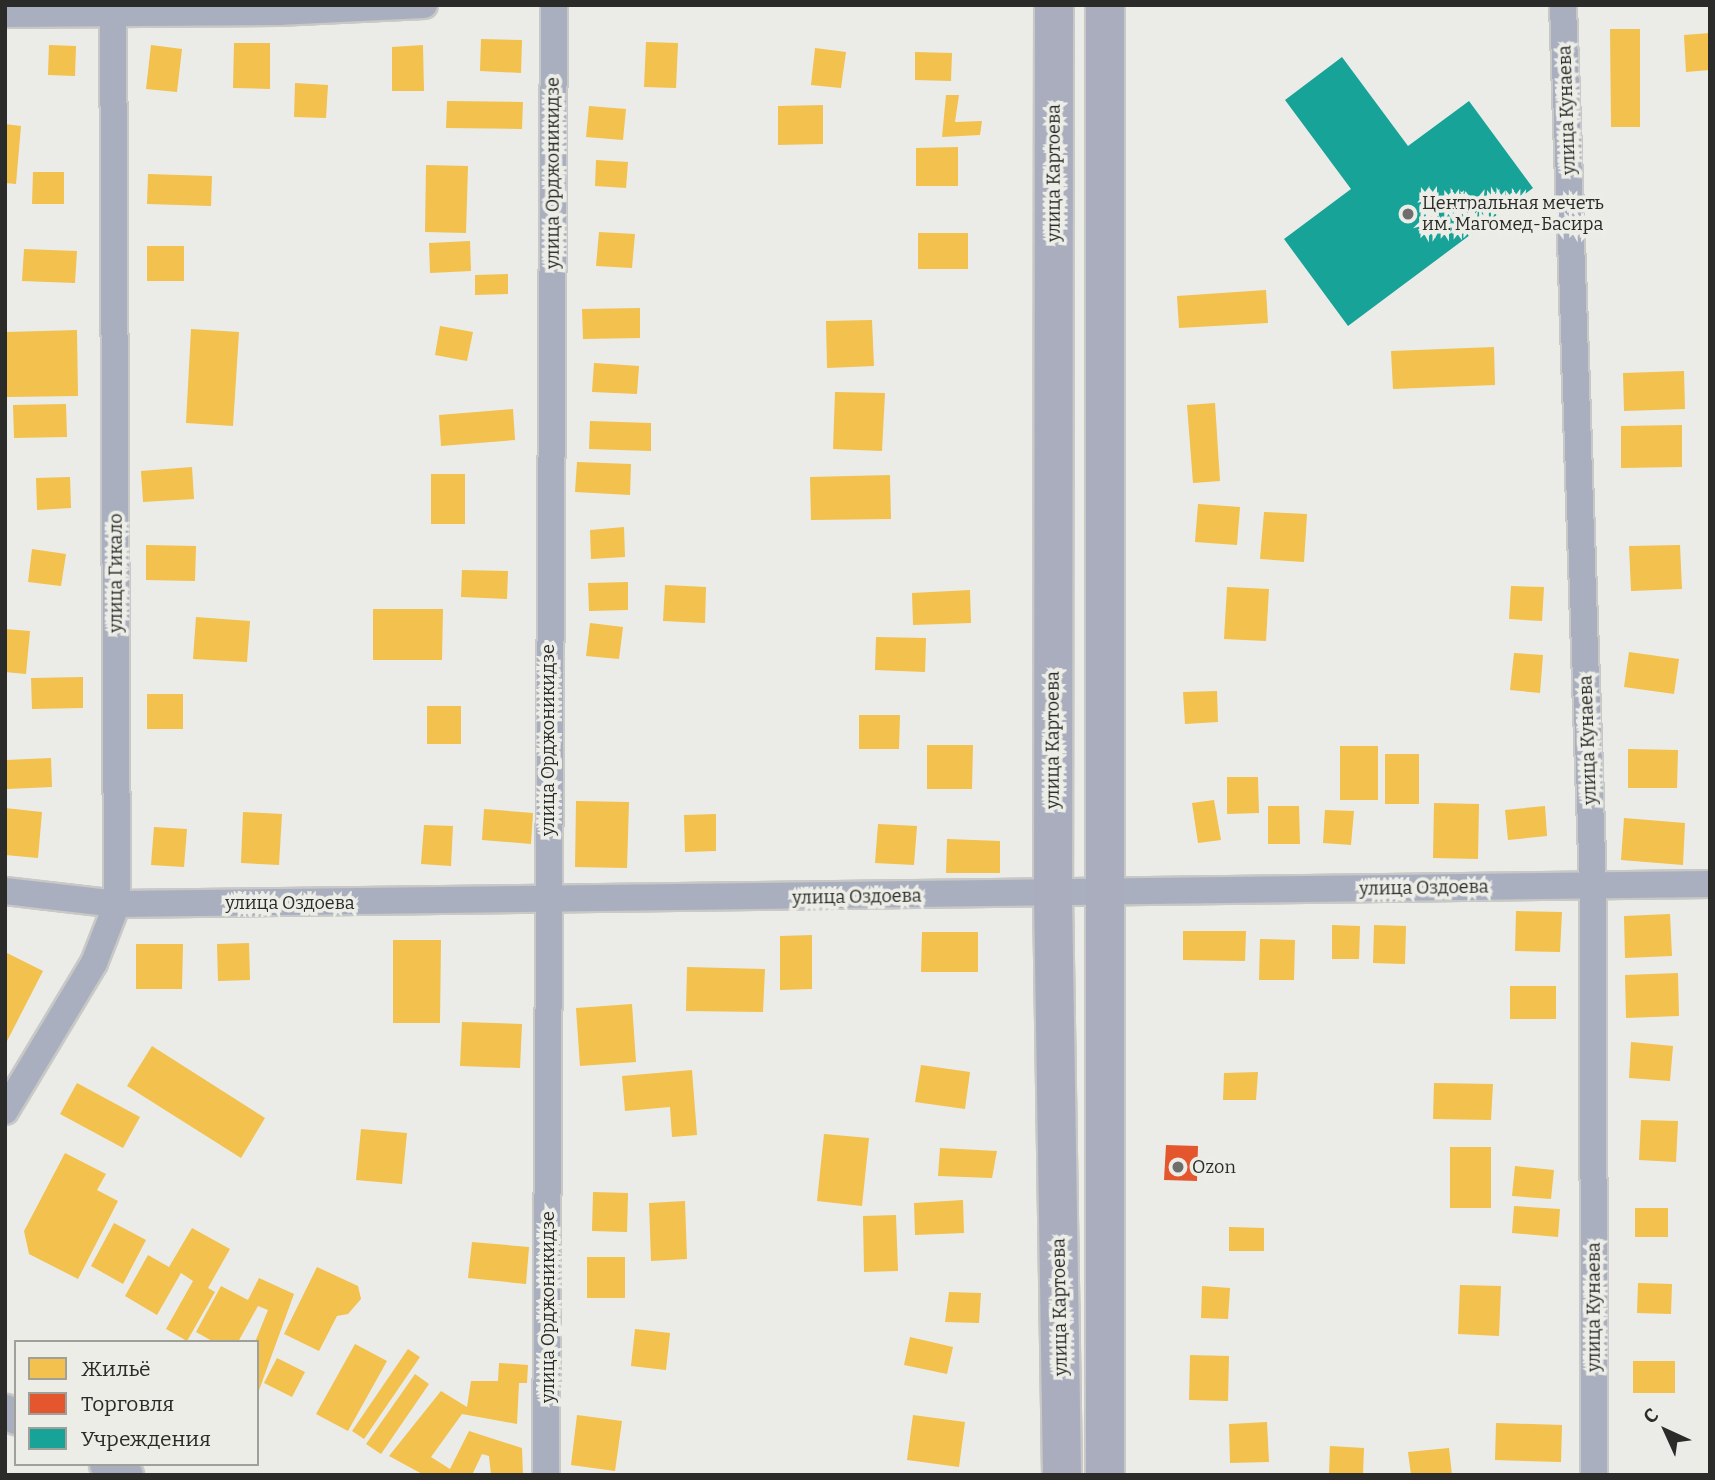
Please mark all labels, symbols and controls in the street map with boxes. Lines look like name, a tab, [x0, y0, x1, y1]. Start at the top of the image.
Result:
street label: улица Кунаева	[1554, 45, 1580, 175]
street label: улица Орджоникидзе	[542, 77, 564, 269]
street label: улица Картоева	[1043, 104, 1065, 242]
place label: Центральная мечеть им. Магомед-Басира	[1422, 193, 1604, 235]
marker: Центральная мечеть им. Магомед-Басира	[1400, 206, 1416, 222]
street label: улица Гикало	[105, 513, 127, 633]
street label: улица Орджоникидзе	[537, 644, 559, 836]
street label: улица Картоева	[1042, 671, 1064, 809]
street label: улица Кунаева	[1575, 675, 1601, 805]
street label: улица Оздоева	[1359, 876, 1489, 900]
street label: улица Оздоева	[792, 885, 922, 909]
street label: улица Оздоева	[225, 892, 355, 914]
place label: Ozon	[1192, 1156, 1236, 1178]
marker: Ozon	[1170, 1159, 1186, 1175]
street label: улица Орджоникидзе	[537, 1211, 559, 1403]
street label: улица Картоева	[1048, 1238, 1072, 1376]
street label: улица Кунаева	[1583, 1242, 1605, 1372]
legend	[14, 1340, 259, 1466]
text: Жильё	[81, 1356, 150, 1382]
text: Торговля	[81, 1391, 174, 1417]
north arrow	[1631, 1396, 1701, 1466]
text: С	[1638, 1403, 1663, 1428]
text: Учреждения	[81, 1426, 211, 1452]

